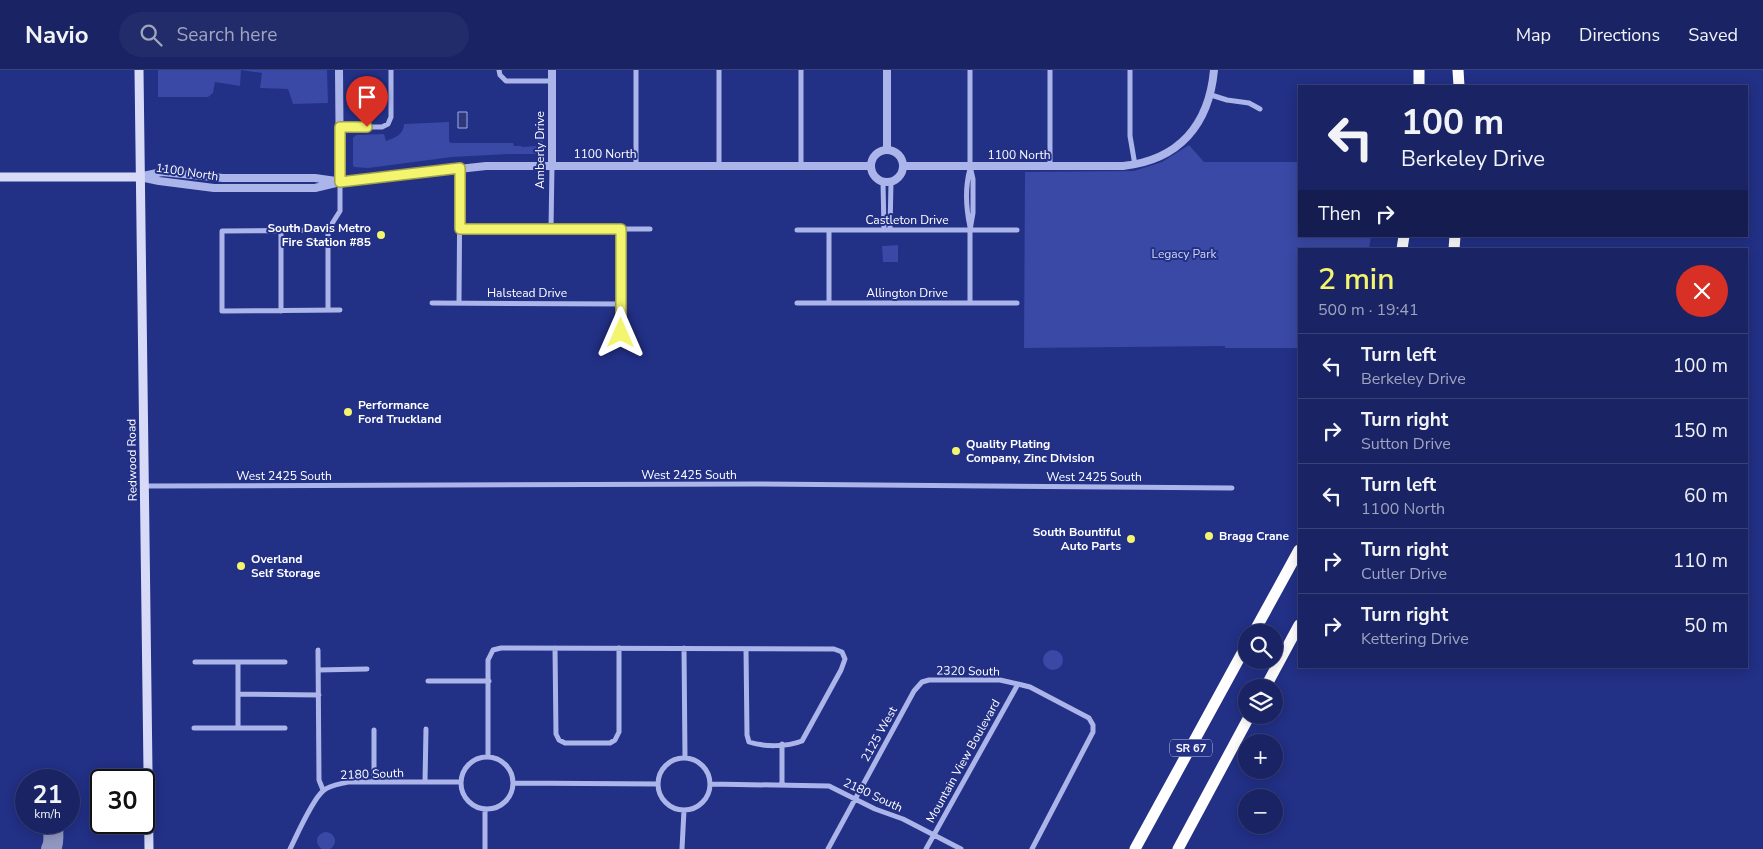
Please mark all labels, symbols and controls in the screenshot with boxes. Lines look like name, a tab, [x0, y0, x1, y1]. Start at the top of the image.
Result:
search box	[119, 12, 469, 57]
text: Navio	[25, 19, 89, 51]
icon: search	[137, 21, 165, 49]
text: Search here	[177, 22, 277, 48]
text: Map	[1516, 23, 1551, 47]
text: Directions	[1579, 23, 1660, 47]
text: Saved	[1688, 23, 1738, 47]
pin	[346, 76, 388, 127]
icon: arrive	[353, 83, 381, 111]
text: 100 m	[1401, 99, 1504, 146]
icon: left	[1318, 105, 1383, 170]
street label: Amberly Drive	[532, 111, 548, 189]
text: Berkeley Drive	[1401, 144, 1545, 174]
street label: 1100 North	[573, 146, 637, 162]
street label: 1100 North	[987, 147, 1051, 163]
street label: 1100 North	[155, 160, 219, 184]
icon: right	[1371, 200, 1399, 228]
text: Then	[1318, 201, 1361, 227]
street label: Castleton Drive	[865, 212, 949, 228]
place label: South Davis Metro Fire Station #85	[268, 220, 371, 250]
marker: South Davis Metro Fire Station #85	[375, 229, 387, 241]
park label: Legacy Park	[1151, 246, 1218, 262]
text: 2 min	[1318, 259, 1394, 300]
button: close	[1676, 265, 1728, 317]
street label: Halstead Drive	[487, 285, 567, 301]
street label: Allington Drive	[866, 285, 948, 301]
text: 500 m · 19:41	[1318, 299, 1419, 321]
position arrow	[594, 306, 646, 358]
text: Turn left	[1361, 342, 1436, 368]
icon: left	[1318, 352, 1346, 380]
text: 100 m	[1673, 353, 1728, 379]
text: Berkeley Drive	[1361, 368, 1466, 390]
place label: Performance Ford Truckland	[358, 397, 441, 427]
marker: Performance Ford Truckland	[342, 406, 354, 418]
text: Turn right	[1361, 407, 1448, 433]
icon: right	[1318, 417, 1346, 445]
text: 150 m	[1673, 418, 1728, 444]
street label: Redwood Road	[123, 419, 141, 501]
text: Sutton Drive	[1361, 433, 1451, 455]
place label: Quality Plating Company, Zinc Division	[966, 436, 1095, 466]
marker: Quality Plating Company, Zinc Division	[950, 445, 962, 457]
street label: West 2425 South	[641, 467, 737, 483]
street label: West 2425 South	[236, 468, 332, 484]
street label: West 2425 South	[1046, 469, 1142, 485]
text: Turn left	[1361, 472, 1436, 498]
icon: left	[1318, 482, 1346, 510]
text: 60 m	[1684, 483, 1728, 509]
text: 1100 North	[1361, 498, 1445, 520]
place label: South Bountiful Auto Parts	[1033, 524, 1121, 554]
place label: Bragg Crane	[1219, 528, 1290, 544]
marker: Bragg Crane	[1203, 530, 1215, 542]
marker: South Bountiful Auto Parts	[1125, 533, 1137, 545]
text: Turn right	[1361, 537, 1448, 563]
icon: right	[1318, 547, 1346, 575]
text: 110 m	[1673, 548, 1728, 574]
place label: Overland Self Storage	[251, 551, 321, 581]
marker: Overland Self Storage	[235, 560, 247, 572]
text: Cutler Drive	[1361, 563, 1447, 585]
text: Turn right	[1361, 602, 1448, 628]
icon: right	[1318, 612, 1346, 640]
text: 50 m	[1684, 613, 1728, 639]
map controls	[1238, 624, 1283, 834]
button: search	[1238, 624, 1283, 669]
text: Kettering Drive	[1361, 628, 1469, 650]
street label: 2320 South	[936, 662, 1000, 680]
button: layers	[1238, 679, 1283, 724]
street label: Mountain View Boulevard	[922, 696, 1004, 826]
street label: 2125 West	[857, 703, 901, 764]
button: +	[1238, 734, 1283, 779]
road number: SR 67	[1170, 740, 1212, 756]
street label: 2180 South	[340, 765, 404, 783]
speed limit sign: 30	[90, 769, 155, 834]
street label: 2180 South	[841, 774, 905, 816]
text: 21	[32, 778, 63, 812]
button: −	[1238, 789, 1283, 834]
text: km/h	[34, 806, 61, 822]

